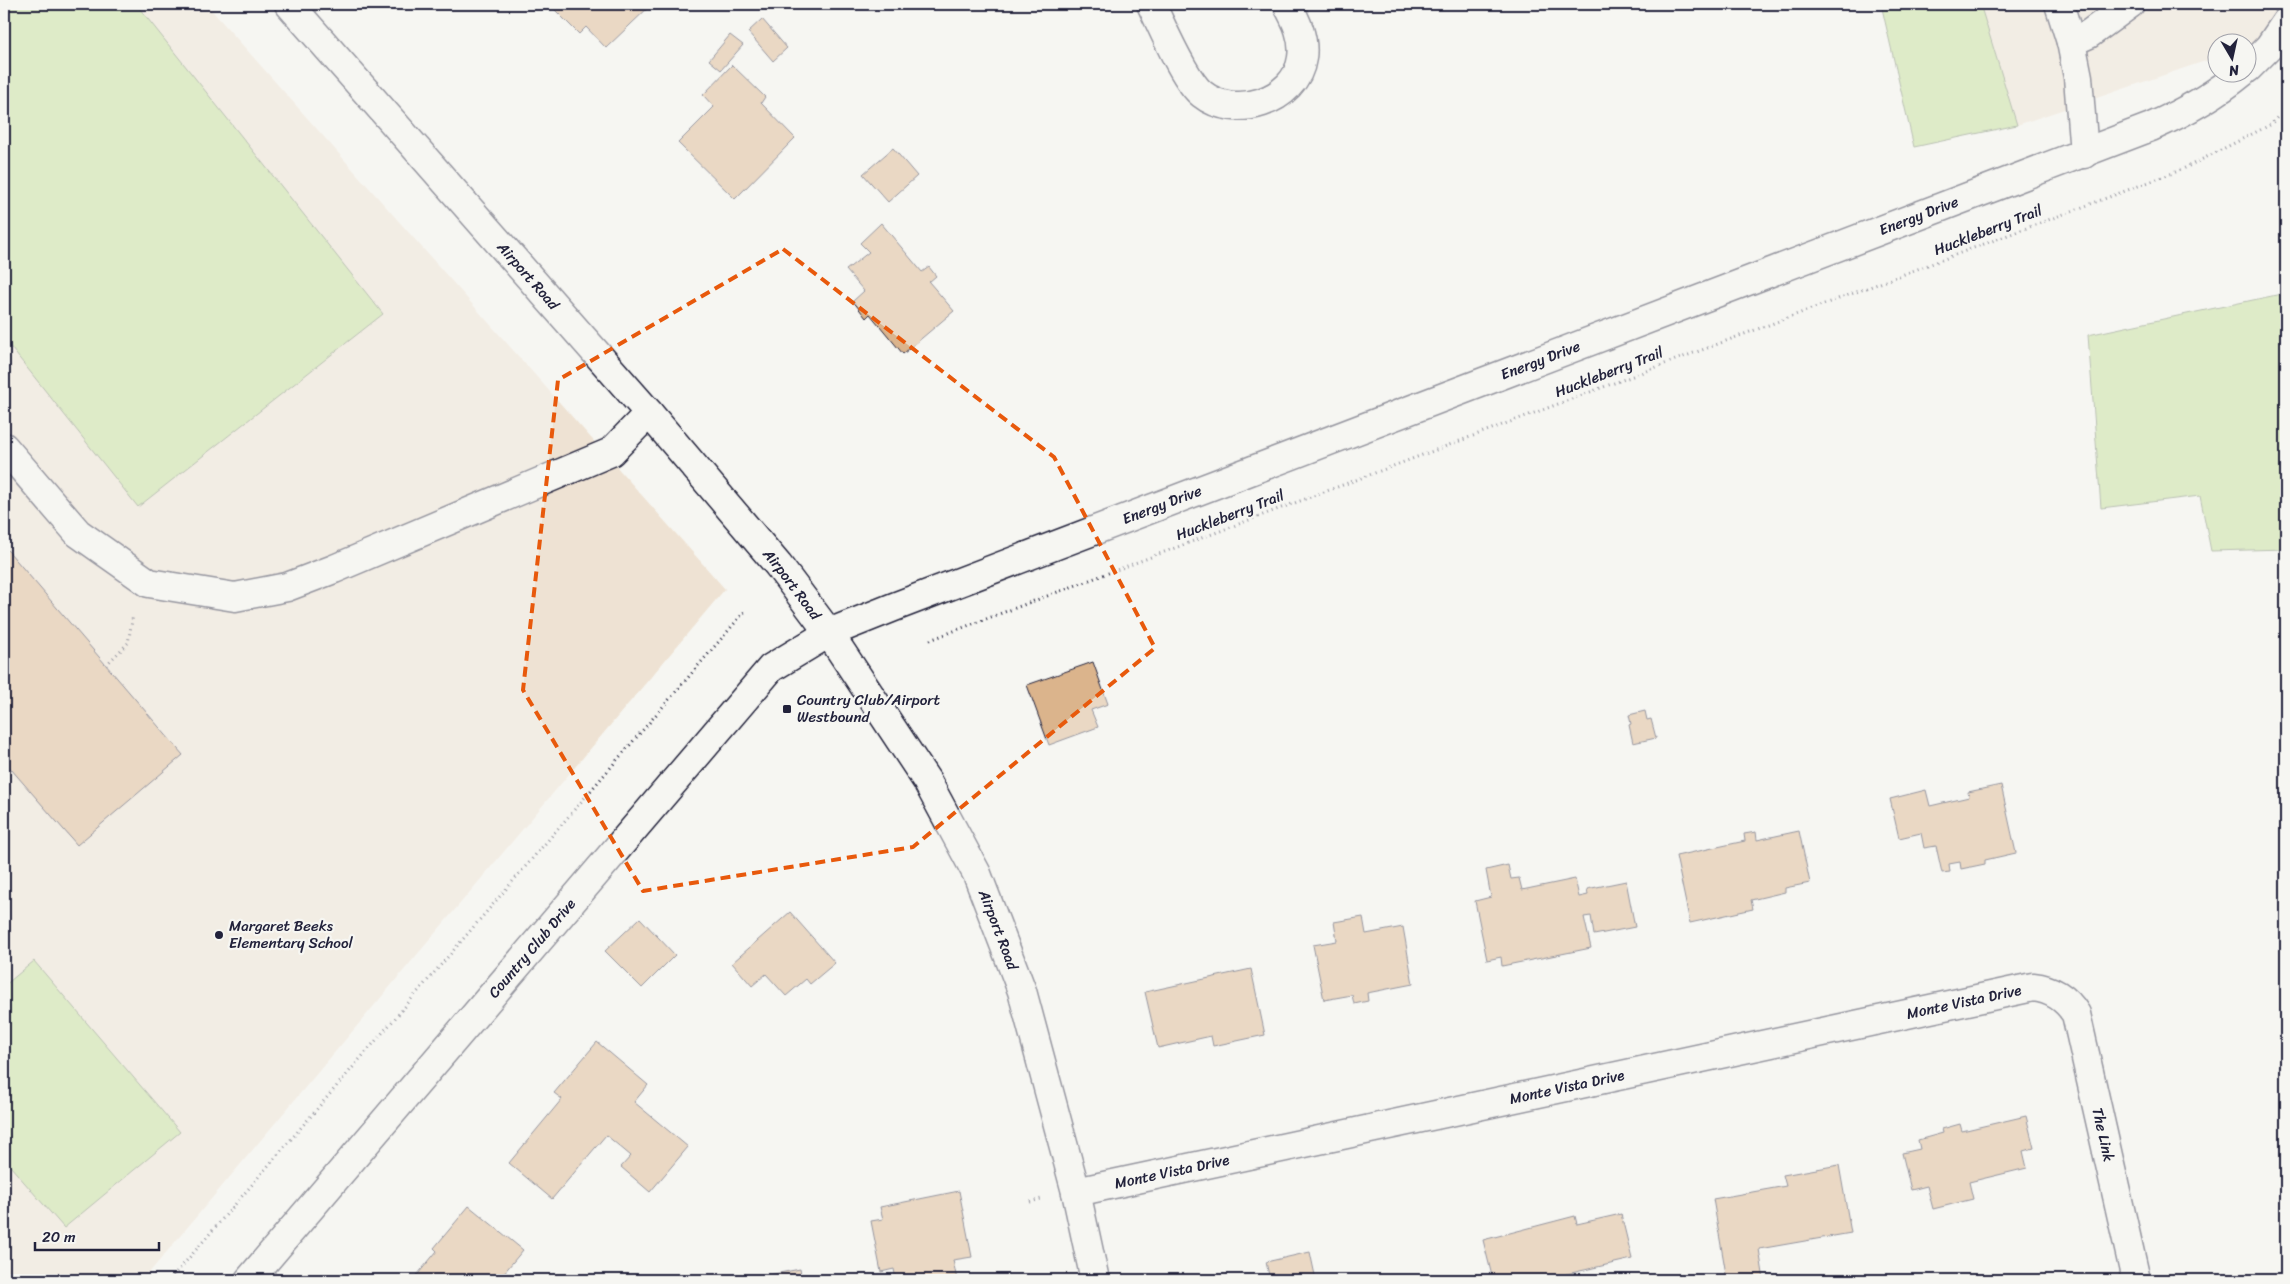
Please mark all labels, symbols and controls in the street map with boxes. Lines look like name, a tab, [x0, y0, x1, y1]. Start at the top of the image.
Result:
north arrow	[2208, 32, 2258, 82]
text: N	[2227, 57, 2242, 83]
street label: Energy Drive	[1875, 189, 1963, 243]
street label: Huckleberry Trail	[1930, 197, 2047, 263]
street label: Airport Road	[490, 235, 567, 317]
street label: Energy Drive	[1497, 333, 1584, 387]
street label: Huckleberry Trail	[1551, 339, 1668, 405]
street label: Energy Drive	[1118, 478, 1206, 532]
street label: Huckleberry Trail	[1172, 482, 1289, 548]
street label: Airport Road	[756, 542, 829, 626]
place label: Country Club/Airport Westbound	[797, 687, 940, 730]
marker: Country Club/Airport Westbound	[781, 703, 793, 715]
street label: Airport Road	[971, 885, 1026, 975]
street label: Country Club Drive	[482, 892, 582, 1004]
place label: Margaret Beeks Elementary School	[229, 913, 354, 956]
marker: Margaret Beeks Elementary School	[213, 929, 225, 941]
street label: Monte Vista Drive	[1904, 977, 2024, 1027]
street label: Monte Vista Drive	[1507, 1062, 1627, 1112]
street label: The Link	[2084, 1105, 2122, 1164]
street label: Monte Vista Drive	[1112, 1147, 1232, 1196]
scale bar	[35, 1219, 159, 1251]
text: 20 m	[42, 1224, 76, 1250]

